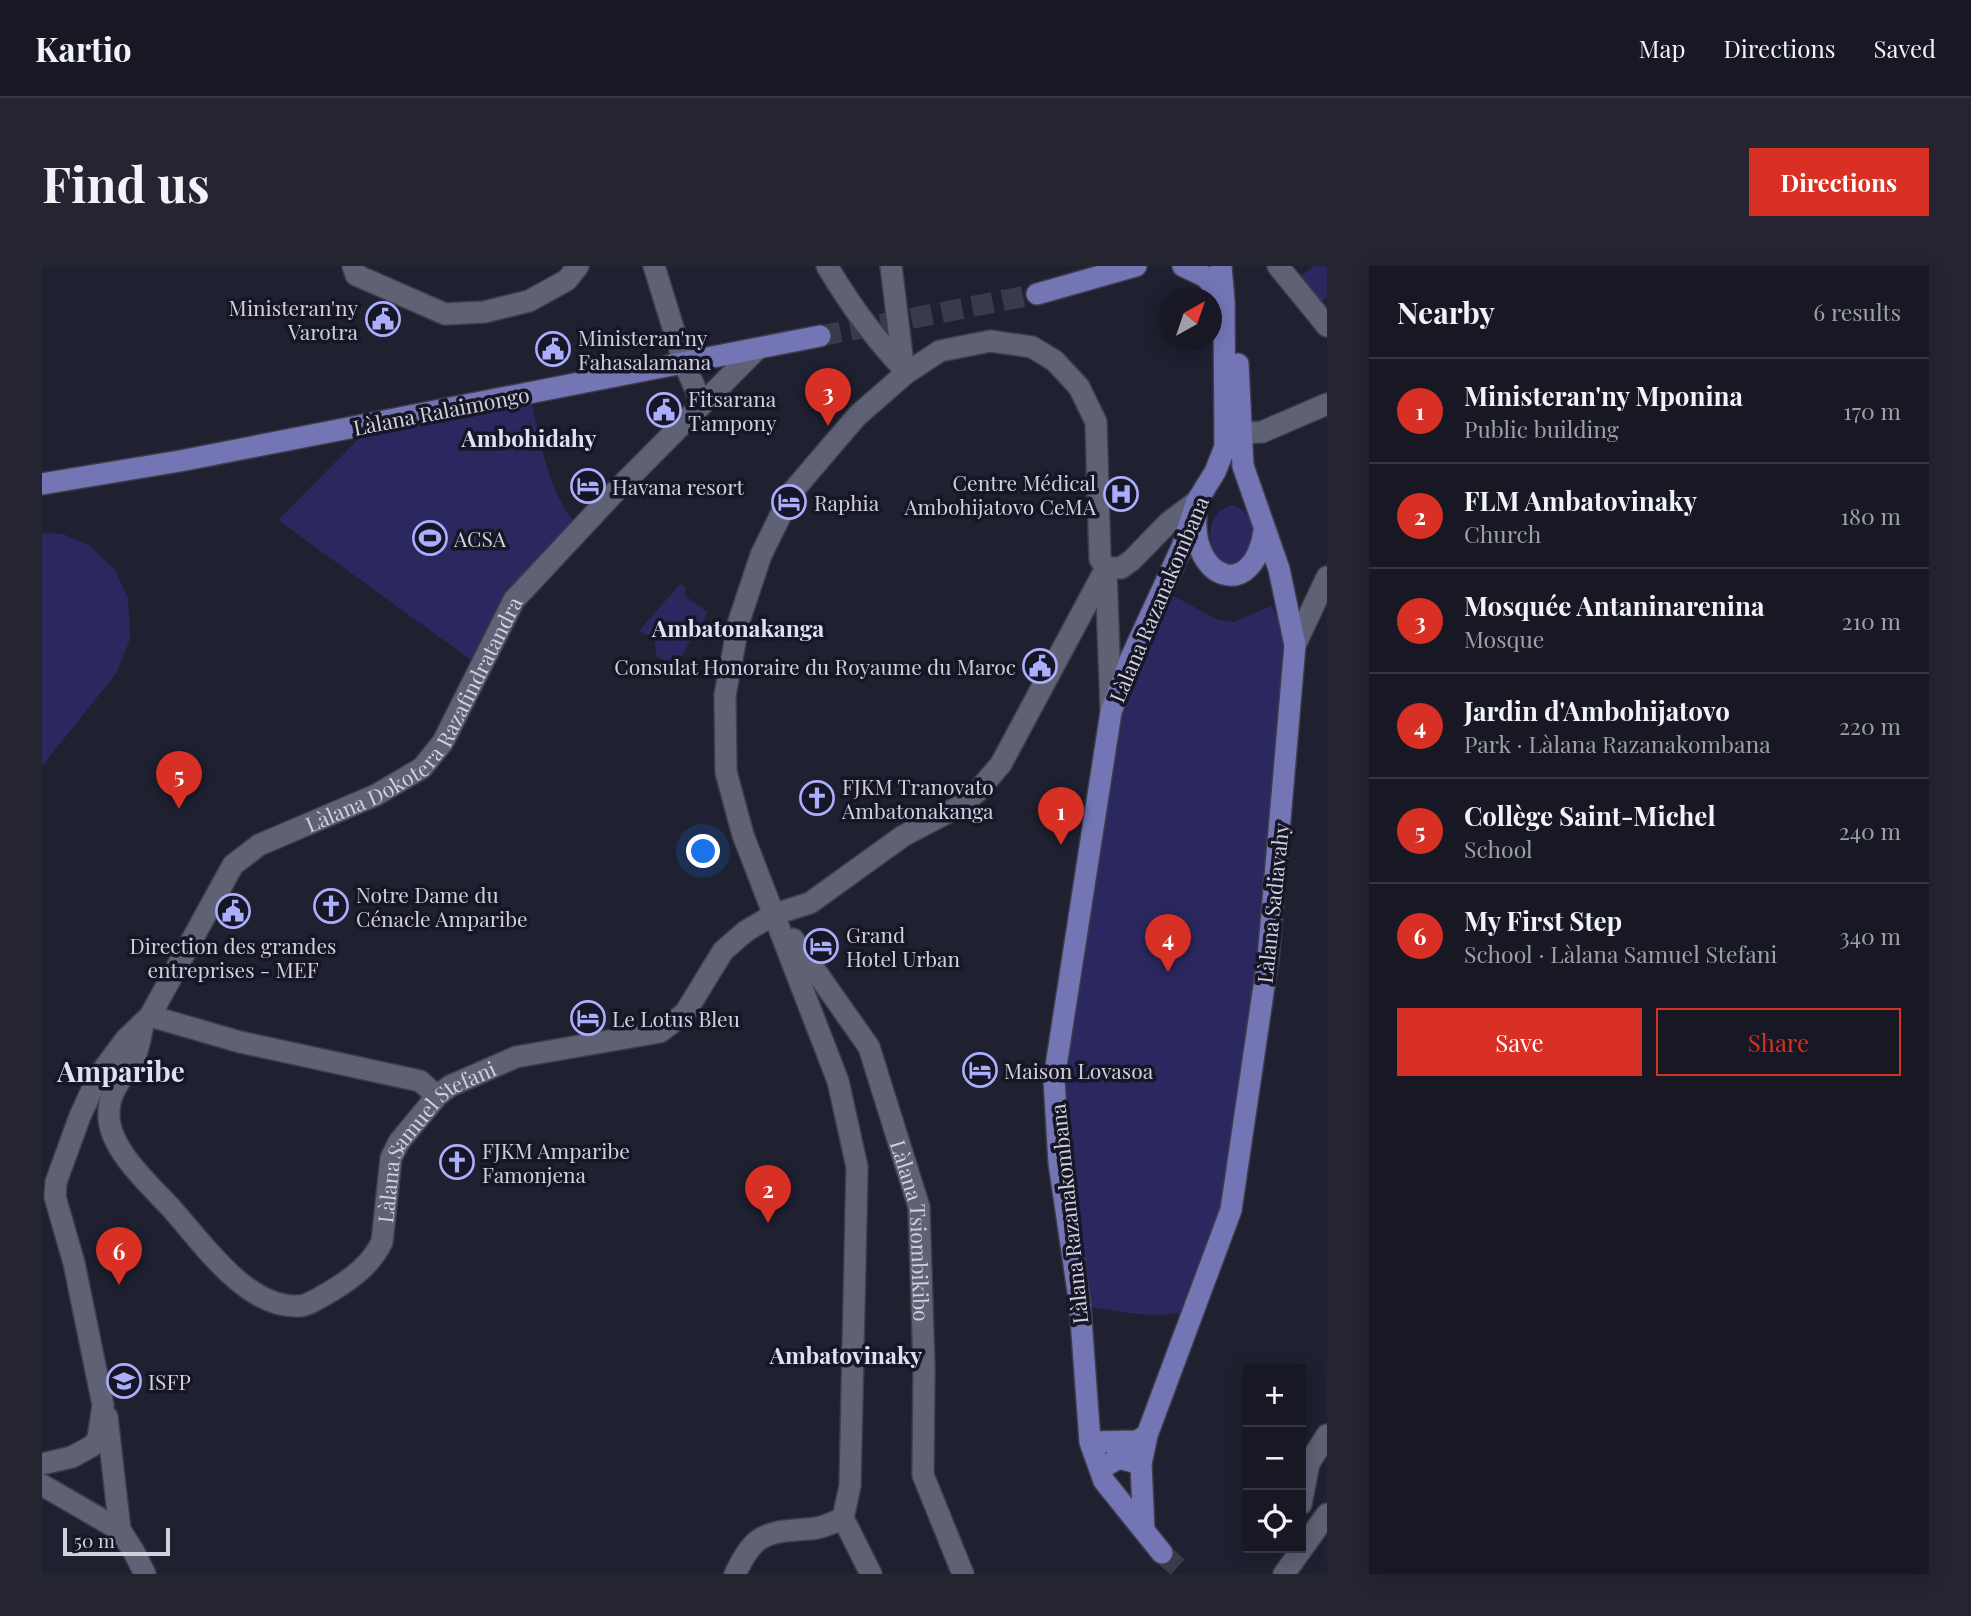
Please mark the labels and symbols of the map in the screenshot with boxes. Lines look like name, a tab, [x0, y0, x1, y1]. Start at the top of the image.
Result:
north arrow	[1159, 287, 1222, 350]
place label: Ministeran'ny Varotra	[229, 293, 359, 345]
public building icon: Ministeran'ny Varotra	[364, 300, 402, 338]
place label: Ministeran'ny Fahasalamana	[578, 323, 712, 375]
public building icon: Ministeran'ny Fahasalamana	[534, 330, 572, 368]
pin: 3	[805, 368, 851, 426]
street label: Làlana Ralaimongo	[351, 379, 531, 441]
place label: Fitsarana Tampony	[688, 384, 777, 436]
public building icon: Fitsarana Tampony	[645, 391, 683, 429]
district label: Ambohidahy	[461, 422, 597, 453]
hotel icon: Havana resort	[569, 467, 607, 505]
place label: Centre Médical Ambohijatovo CeMA	[903, 468, 1097, 520]
place label: Havana resort	[612, 472, 745, 500]
hospital icon: Centre Médical Ambohijatovo CeMA	[1102, 475, 1140, 513]
hotel icon: Raphia	[770, 483, 808, 521]
place label: Raphia	[814, 488, 880, 516]
street label: Làlana Razanakombana	[1102, 491, 1214, 706]
sports icon: ACSA	[411, 519, 449, 557]
place label: ACSA	[453, 524, 507, 552]
street label: Làlana Dokotera Razafindratandra	[301, 591, 528, 838]
district label: Ambatonakanga	[651, 612, 824, 643]
public building icon: Consulat Honoraire du Royaume du Maroc	[1021, 647, 1059, 685]
place label: Consulat Honoraire du Royaume du Maroc	[614, 652, 1016, 680]
pin: 5	[156, 751, 202, 809]
place label: FJKM Tranovato Ambatonakanga	[841, 772, 994, 824]
church icon: FJKM Tranovato Ambatonakanga	[798, 779, 836, 817]
pin: 1	[1038, 787, 1084, 845]
street label: Làlana Sadiavahy	[1250, 821, 1294, 985]
your location	[686, 834, 720, 868]
place label: Notre Dame du Cénacle Amparibe	[356, 880, 528, 932]
church icon: Notre Dame du Cénacle Amparibe	[312, 887, 350, 925]
public building icon: Direction des grandes entreprises - MEF	[214, 892, 252, 930]
pin: 4	[1145, 914, 1191, 972]
place label: Grand Hotel Urban	[846, 920, 961, 972]
hotel icon: Grand Hotel Urban	[802, 927, 840, 965]
place label: Direction des grandes entreprises - MEF	[129, 931, 337, 983]
hotel icon: Le Lotus Bleu	[569, 999, 607, 1037]
place label: Le Lotus Bleu	[612, 1004, 740, 1032]
hotel icon: Maison Lovasoa	[961, 1051, 999, 1089]
district label: Amparibe	[56, 1052, 185, 1089]
street label: Làlana Samuel Stefani	[370, 1054, 500, 1224]
place label: Maison Lovasoa	[1004, 1056, 1154, 1084]
street label: Làlana Razanakombana	[1042, 1102, 1093, 1325]
place label: FJKM Amparibe Famonjena	[482, 1136, 630, 1188]
street label: Làlana Tsiombikibo	[885, 1136, 937, 1322]
church icon: FJKM Amparibe Famonjena	[438, 1143, 476, 1181]
pin: 2	[745, 1165, 791, 1223]
pin: 6	[96, 1227, 142, 1285]
district label: Ambatovinaky	[769, 1339, 922, 1370]
school or university icon: ISFP	[105, 1362, 143, 1400]
place label: ISFP	[148, 1367, 191, 1395]
scale bar	[63, 1525, 170, 1557]

